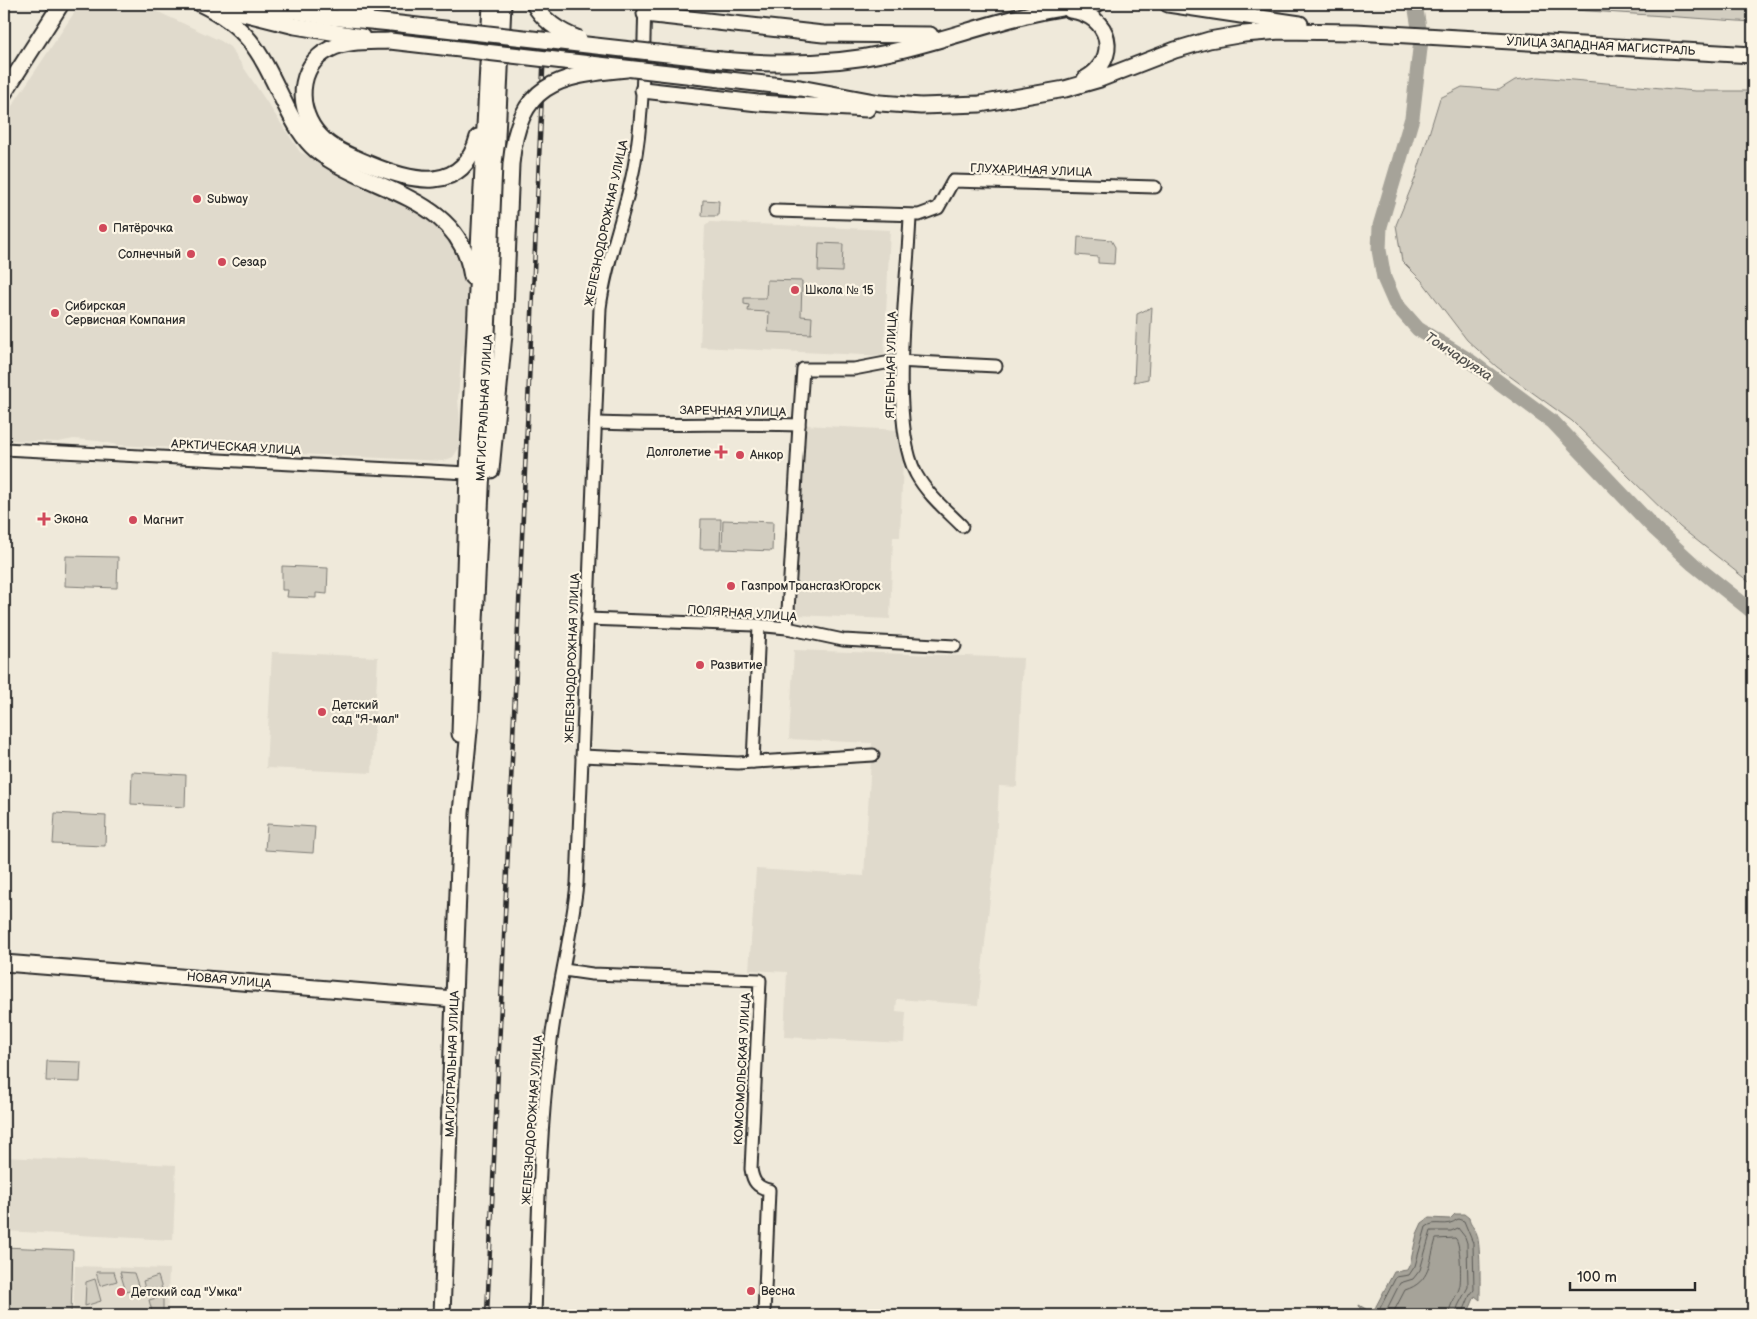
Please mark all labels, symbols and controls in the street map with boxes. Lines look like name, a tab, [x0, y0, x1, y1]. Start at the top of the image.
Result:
street label: УЛИЦА ЗАПАДНАЯ МАГИСТРАЛЬ	[1506, 34, 1696, 59]
street label: ЖЕЛЕЗНОДОРОЖНАЯ УЛИЦА	[582, 138, 632, 308]
street label: ГЛУХАРИНАЯ УЛИЦА	[970, 161, 1093, 180]
place label: Subway	[207, 192, 248, 207]
marker: Subway	[191, 193, 203, 205]
place label: Пятёрочка	[113, 221, 173, 236]
marker: Пятёрочка	[97, 222, 109, 234]
place label: Солнечный	[118, 247, 181, 262]
marker: Солнечный	[185, 248, 197, 260]
place label: Сезар	[232, 255, 267, 270]
marker: Сезар	[216, 256, 228, 268]
place label: Школа № 15	[805, 283, 874, 298]
marker: Школа № 15	[789, 284, 801, 296]
place label: Сибирская Сервисная Компания	[65, 299, 186, 328]
marker: Сибирская Сервисная Компания	[49, 307, 61, 319]
street label: ЯГЕЛЬНАЯ УЛИЦА	[883, 311, 900, 419]
water label: Томчаруяха	[1422, 328, 1496, 384]
street label: МАГИСТРАЛЬНАЯ УЛИЦА	[473, 334, 496, 482]
street label: ЗАРЕЧНАЯ УЛИЦА	[680, 403, 787, 420]
street label: АРКТИЧЕСКАЯ УЛИЦА	[170, 437, 302, 458]
place label: Долголетие	[647, 445, 711, 460]
marker: Долголетие	[715, 446, 727, 458]
place label: Анкор	[749, 448, 784, 463]
marker: Анкор	[734, 449, 746, 461]
place label: Экона	[54, 512, 88, 527]
marker: Экона	[38, 513, 50, 525]
place label: Магнит	[143, 513, 184, 528]
marker: Магнит	[127, 514, 139, 526]
street label: ЖЕЛЕЗНОДОРОЖНАЯ УЛИЦА	[562, 572, 583, 743]
place label: ГазпромТрансгазЮгорск	[741, 579, 881, 594]
marker: ГазпромТрансгазЮгорск	[725, 580, 737, 592]
street label: ПОЛЯРНАЯ УЛИЦА	[687, 602, 798, 625]
place label: Развитие	[710, 658, 763, 673]
marker: Развитие	[694, 659, 706, 671]
place label: Детский сад "Я-мал"	[332, 698, 399, 727]
marker: Детский сад "Я-мал"	[316, 706, 328, 718]
street label: НОВАЯ УЛИЦА	[186, 969, 273, 992]
street label: МАГИСТРАЛЬНАЯ УЛИЦА	[442, 990, 463, 1138]
street label: КОМСОМОЛЬСКАЯ УЛИЦА	[731, 992, 754, 1146]
street label: ЖЕЛЕЗНОДОРОЖНАЯ УЛИЦА	[519, 1034, 546, 1205]
scale bar	[1570, 1259, 1694, 1291]
text: 100 m	[1577, 1268, 1617, 1287]
place label: Весна	[761, 1284, 795, 1299]
place label: Детский сад "Умка"	[131, 1285, 242, 1300]
marker: Весна	[745, 1285, 757, 1297]
marker: Детский сад "Умка"	[115, 1286, 127, 1298]

